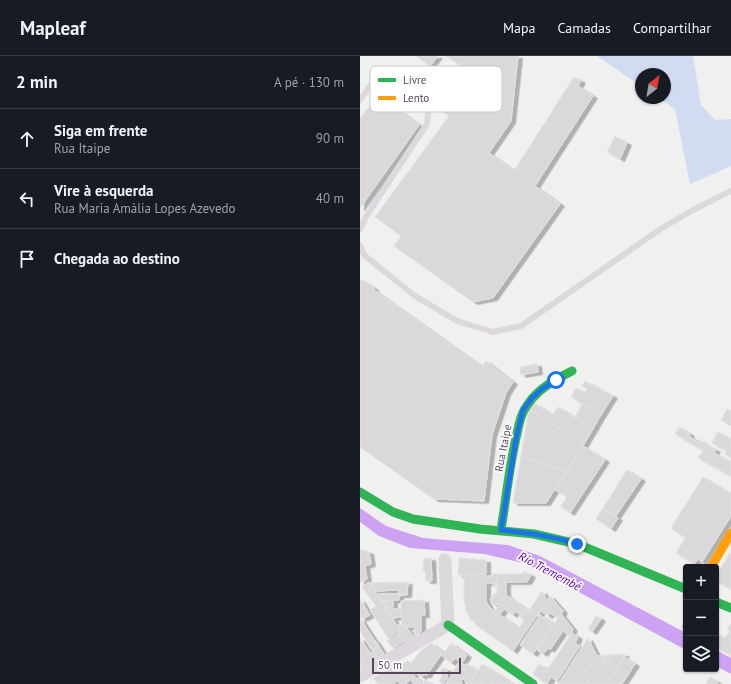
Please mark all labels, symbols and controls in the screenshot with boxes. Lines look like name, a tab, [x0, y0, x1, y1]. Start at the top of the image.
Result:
text: Mapleaf	[20, 16, 86, 40]
text: Mapa	[503, 19, 536, 37]
text: Camadas	[558, 19, 611, 37]
text: Compartilhar	[633, 19, 711, 37]
legend	[370, 66, 502, 112]
north arrow	[635, 68, 671, 104]
text: 2 min	[16, 71, 57, 93]
text: Livre	[403, 73, 427, 87]
text: A pé · 130 m	[274, 74, 344, 91]
text: Lento	[403, 91, 429, 105]
text: Siga em frente	[54, 121, 147, 140]
icon: ahead	[16, 128, 38, 150]
text: 90 m	[316, 130, 344, 147]
text: Rua Itaipe	[54, 140, 110, 157]
text: Vire à esquerda	[54, 181, 153, 200]
icon: left	[16, 188, 38, 210]
text: 40 m	[316, 190, 344, 207]
text: Rua Maria Amália Lopes Azevedo	[54, 200, 236, 217]
icon: arrive	[16, 248, 38, 270]
text: Chegada ao destino	[54, 249, 180, 268]
route start	[547, 371, 565, 389]
street label: Rua Itaipe	[492, 423, 514, 473]
route end	[568, 535, 586, 553]
water label: Rio Tremembé	[516, 548, 584, 594]
map controls	[683, 564, 719, 672]
button: +	[683, 564, 719, 600]
button: −	[683, 600, 719, 636]
button: layers	[683, 636, 719, 672]
scale bar	[372, 656, 461, 675]
text: 50 m	[378, 658, 402, 672]

